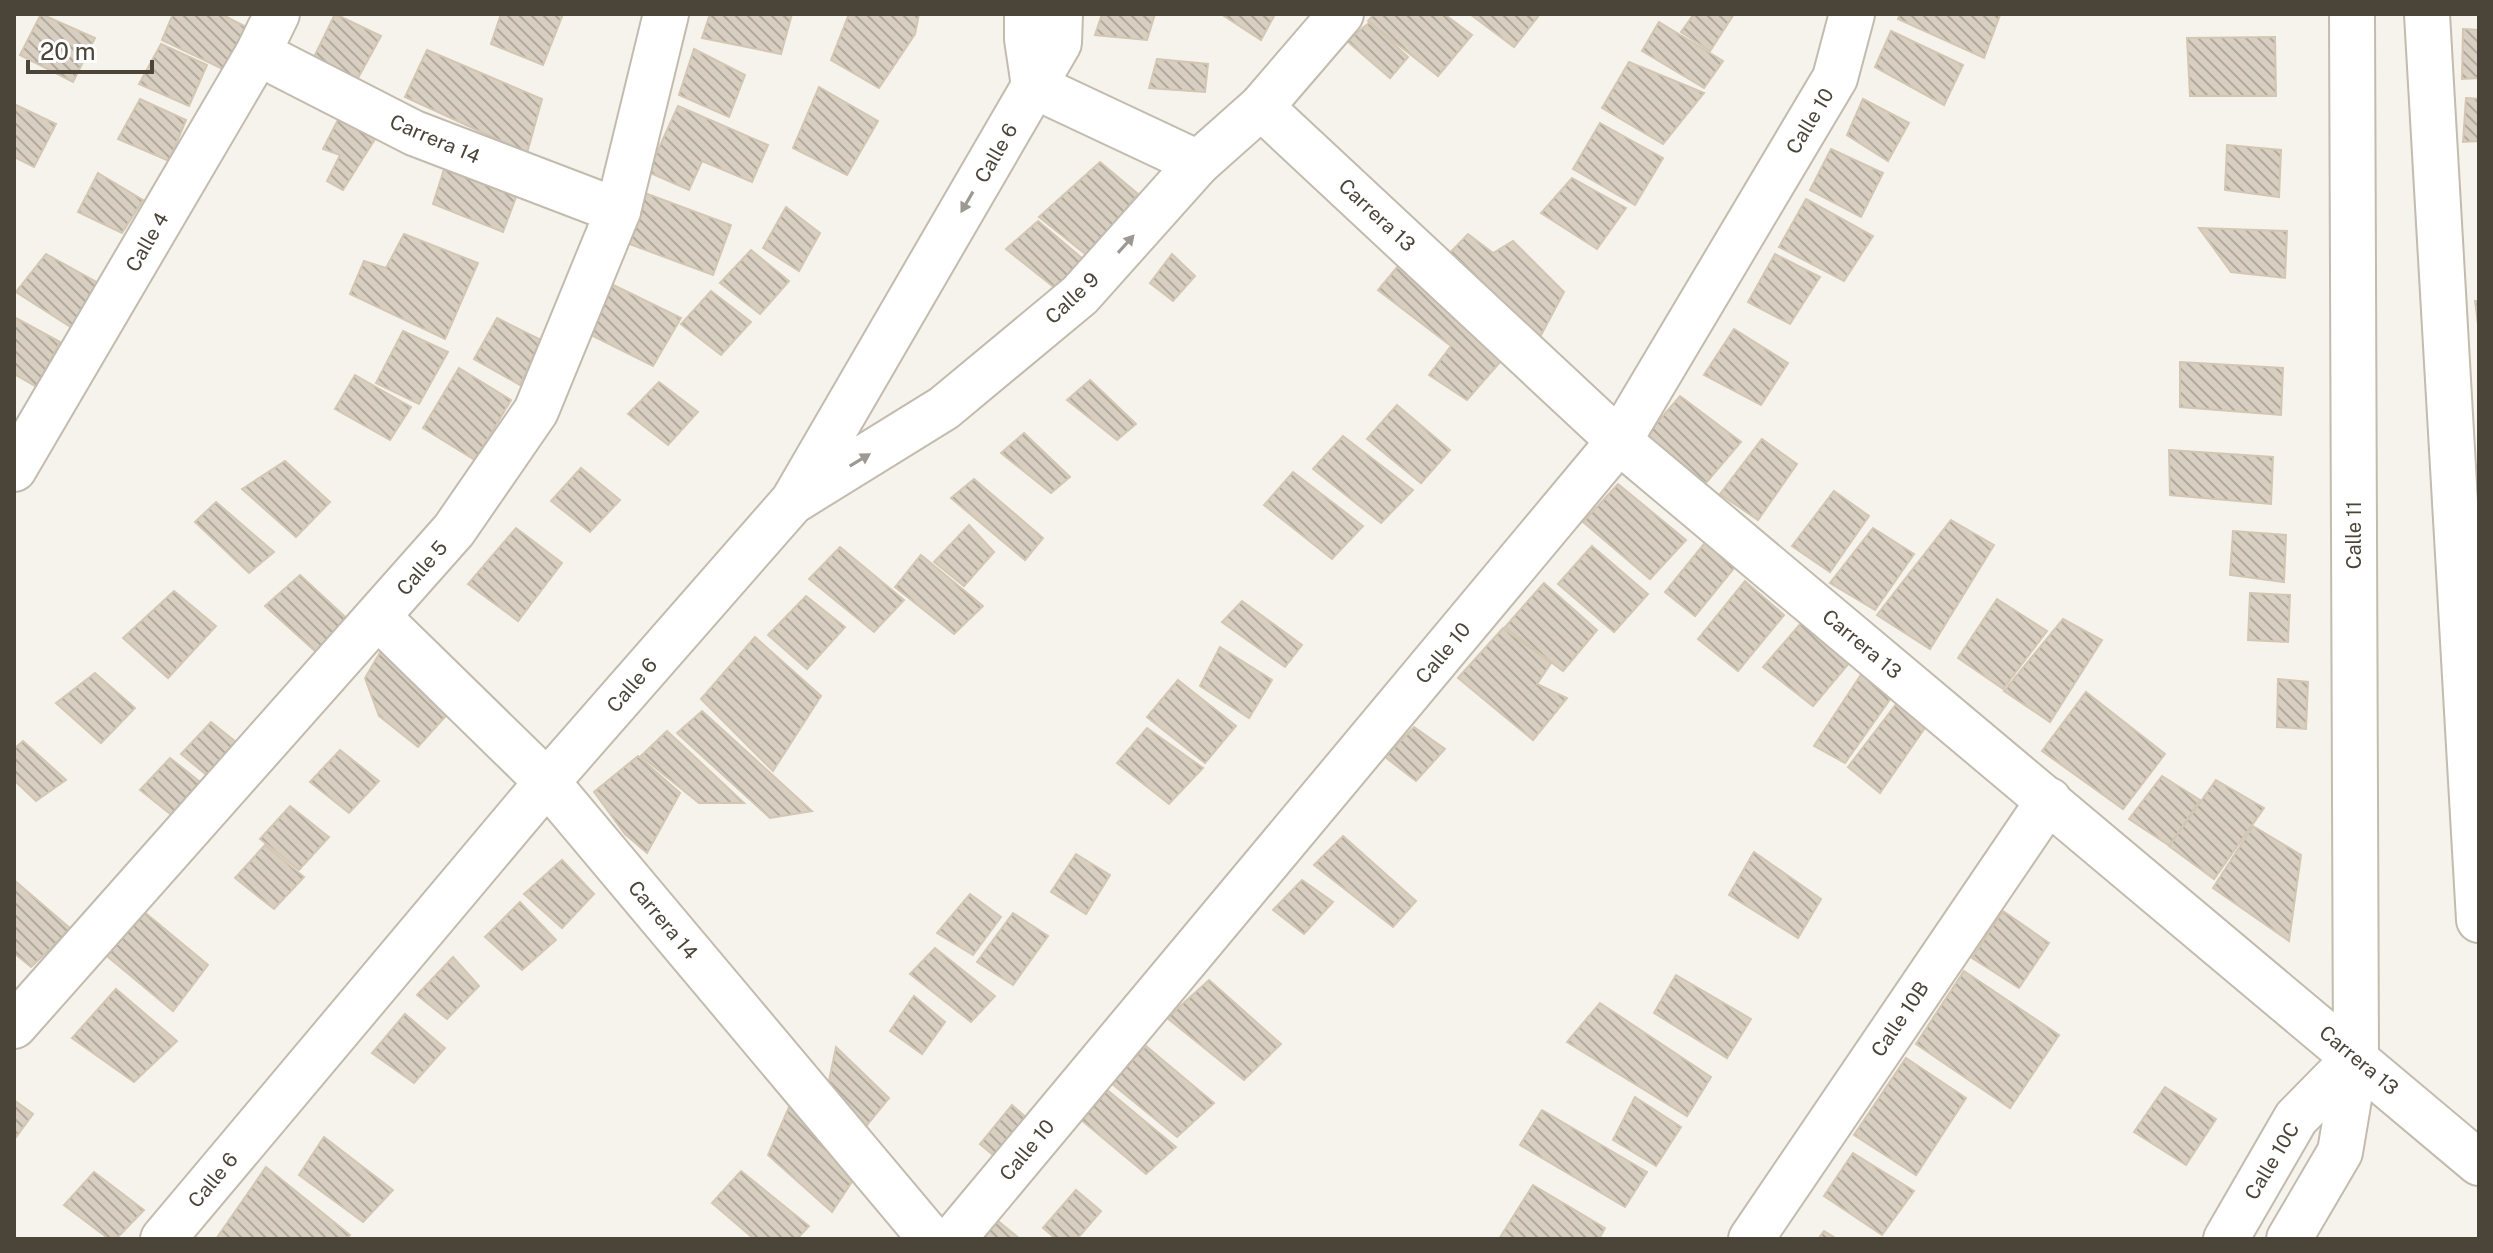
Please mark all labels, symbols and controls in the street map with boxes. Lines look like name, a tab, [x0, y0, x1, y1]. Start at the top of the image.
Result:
scale bar	[28, 24, 152, 74]
text: 20 m	[40, 37, 96, 65]
street label: Calle 10	[1781, 84, 1839, 158]
street label: Carrera 14	[386, 109, 484, 169]
street label: Calle 6	[969, 119, 1023, 187]
street label: Carrera 13	[1334, 174, 1420, 256]
one-way arrow	[960, 191, 974, 213]
street label: Calle 4	[120, 208, 174, 276]
one-way arrow	[1116, 235, 1134, 254]
street label: Calle 9	[1040, 267, 1104, 329]
one-way arrow	[849, 453, 871, 467]
street label: Calle 11	[2342, 501, 2366, 569]
street label: Calle 5	[392, 536, 452, 600]
street label: Carrera 13	[1818, 604, 1906, 684]
street label: Calle 10	[1411, 618, 1475, 688]
street label: Calle 6	[602, 653, 662, 717]
street label: Carrera 14	[623, 876, 703, 964]
street label: Calle 10B	[1866, 977, 1934, 1061]
street label: Carrera 13	[2315, 1020, 2403, 1100]
street label: Calle 10	[995, 1115, 1059, 1185]
street label: Calle 10C	[2240, 1118, 2304, 1204]
street label: Calle 6	[183, 1148, 243, 1212]

